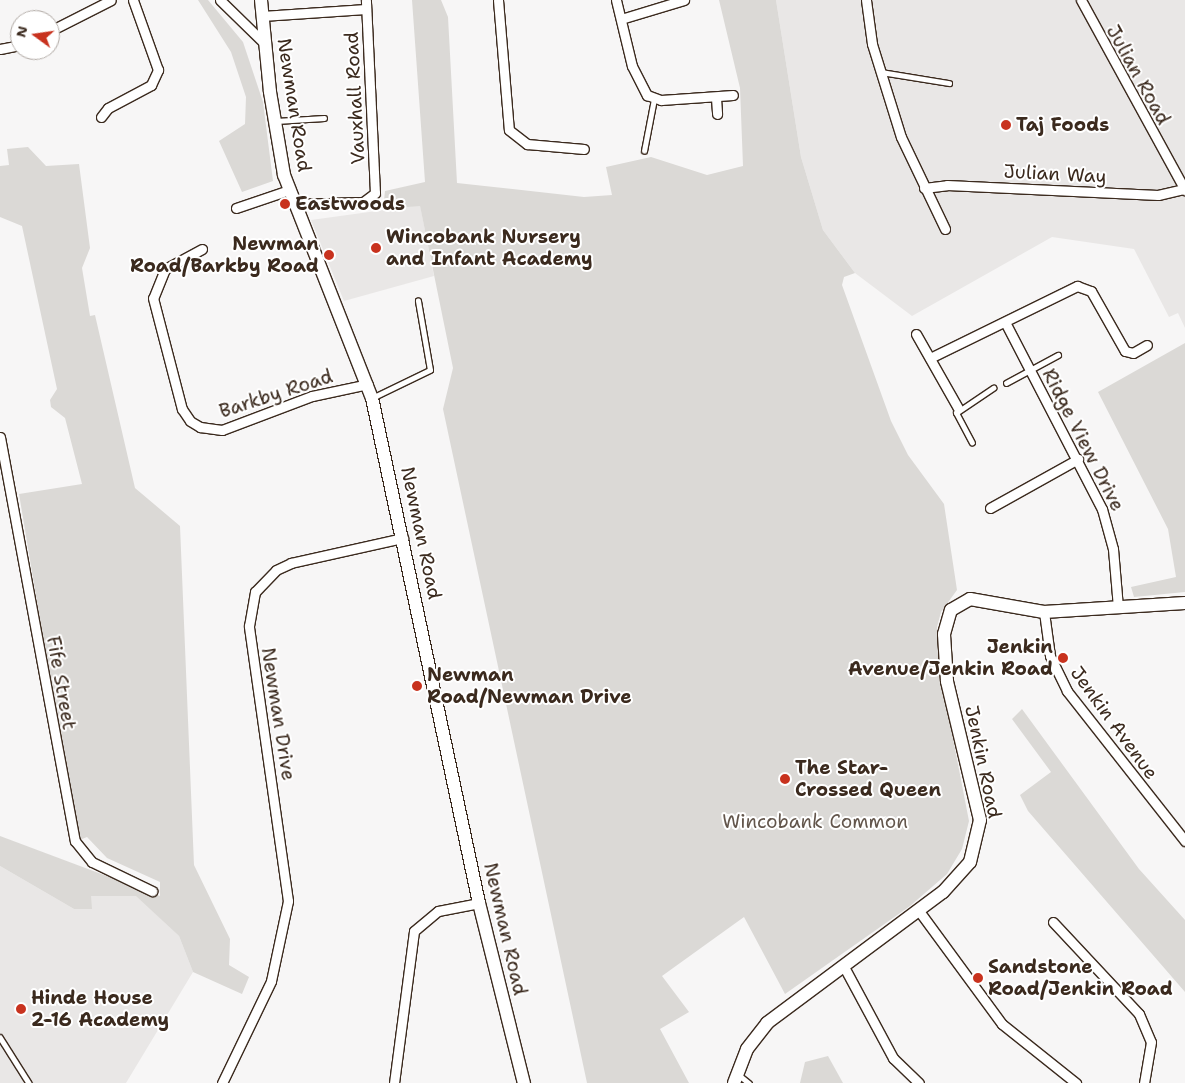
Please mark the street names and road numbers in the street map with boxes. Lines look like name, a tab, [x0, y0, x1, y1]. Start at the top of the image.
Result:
street label: Julian Road	[1101, 21, 1175, 129]
street label: Vauxhall Road	[340, 31, 370, 165]
street label: Newman Road	[272, 36, 316, 174]
street label: Julian Way	[1003, 160, 1107, 188]
street label: Barkby Road	[216, 365, 336, 423]
street label: Ridge View Drive	[1037, 365, 1129, 515]
street label: Newman Road	[396, 464, 446, 602]
street label: Fife Street	[42, 634, 80, 732]
street label: Newman Drive	[256, 646, 300, 782]
street label: Jenkin Avenue	[1065, 662, 1163, 784]
street label: Jenkin Road	[960, 703, 1006, 821]
street label: Newman Road	[479, 861, 531, 997]

